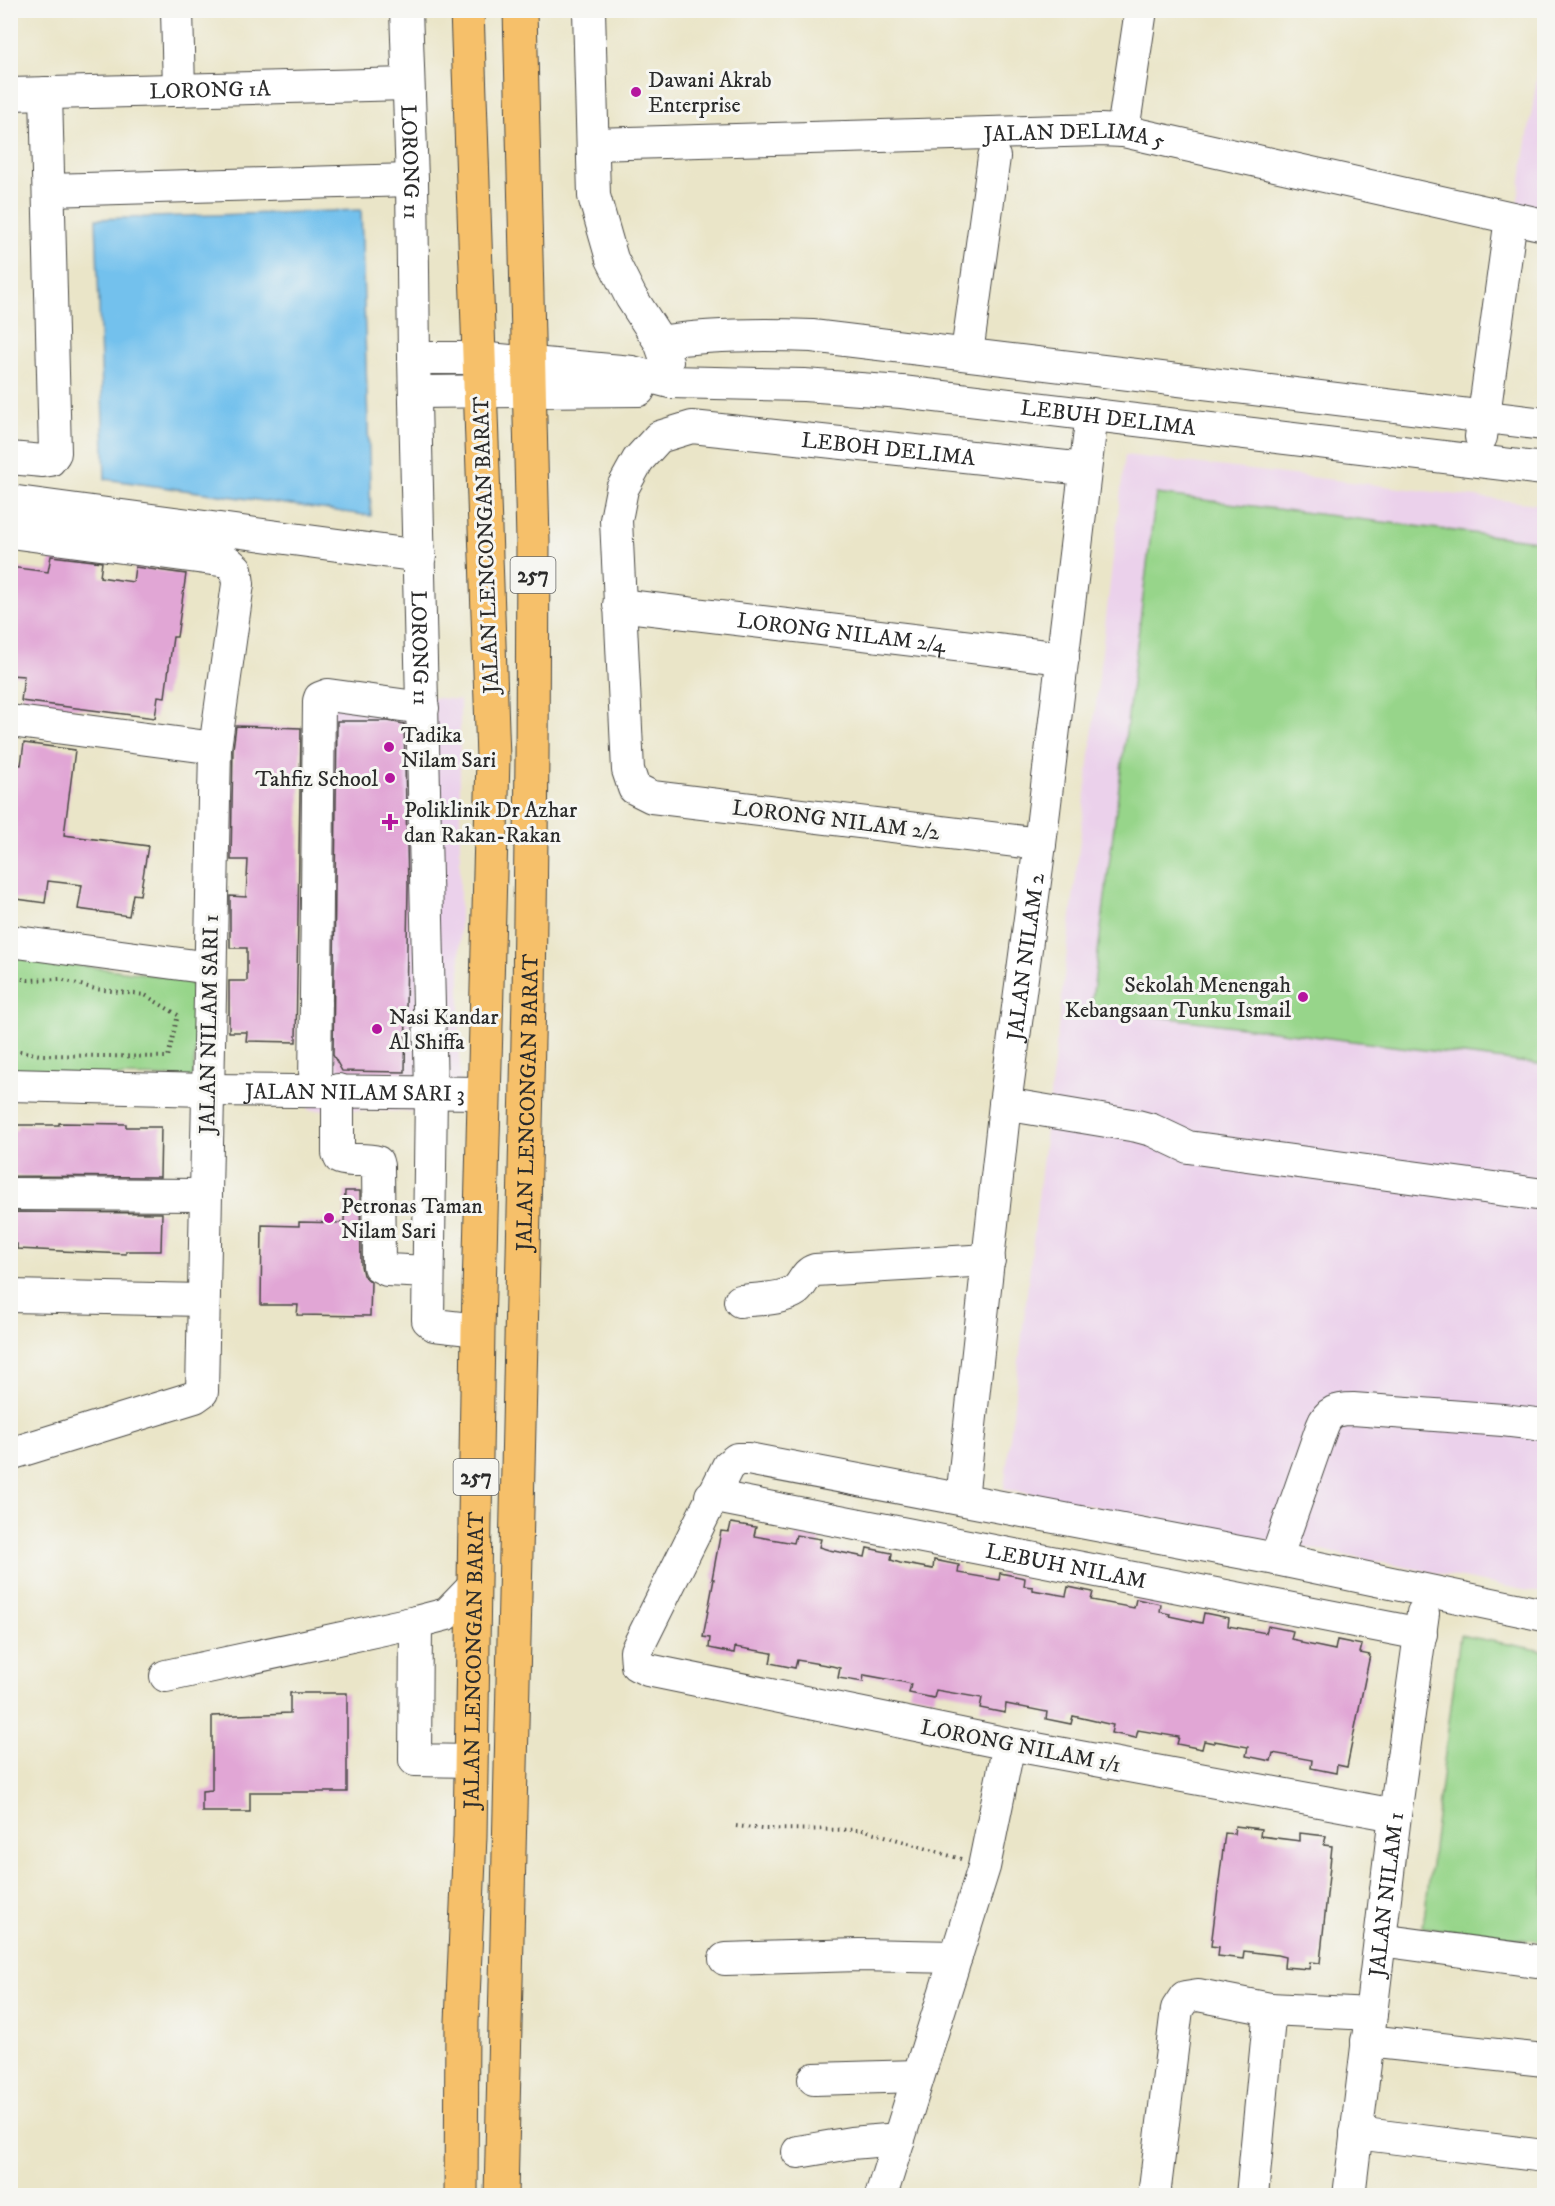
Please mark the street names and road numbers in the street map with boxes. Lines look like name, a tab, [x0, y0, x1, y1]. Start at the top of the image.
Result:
street label: LORONG 1A	[149, 75, 272, 105]
street label: LORONG 11	[394, 104, 424, 220]
street label: JALAN DELIMA 5	[982, 118, 1167, 155]
street label: LEBUH DELIMA	[1019, 394, 1198, 442]
street label: JALAN LENCONGAN BARAT	[468, 396, 505, 696]
street label: LEBOH DELIMA	[800, 427, 977, 472]
road number: 257	[510, 557, 556, 593]
street label: LORONG 11	[404, 590, 434, 706]
street label: LORONG NILAM 2/4	[735, 607, 948, 659]
street label: LORONG NILAM 2/2	[731, 794, 941, 847]
street label: JALAN NILAM 2	[1001, 871, 1051, 1044]
street label: JALAN NILAM SARI 1	[194, 914, 225, 1136]
street label: JALAN LENCONGAN BARAT	[511, 953, 545, 1253]
street label: JALAN NILAM SARI 3	[243, 1078, 465, 1108]
road number: 257	[454, 1459, 498, 1495]
street label: JALAN LENCONGAN BARAT	[458, 1511, 490, 1811]
street label: LEBUH NILAM	[984, 1538, 1149, 1595]
street label: LORONG NILAM 1/1	[918, 1714, 1123, 1779]
street label: JALAN NILAM 1	[1363, 1810, 1410, 1980]

